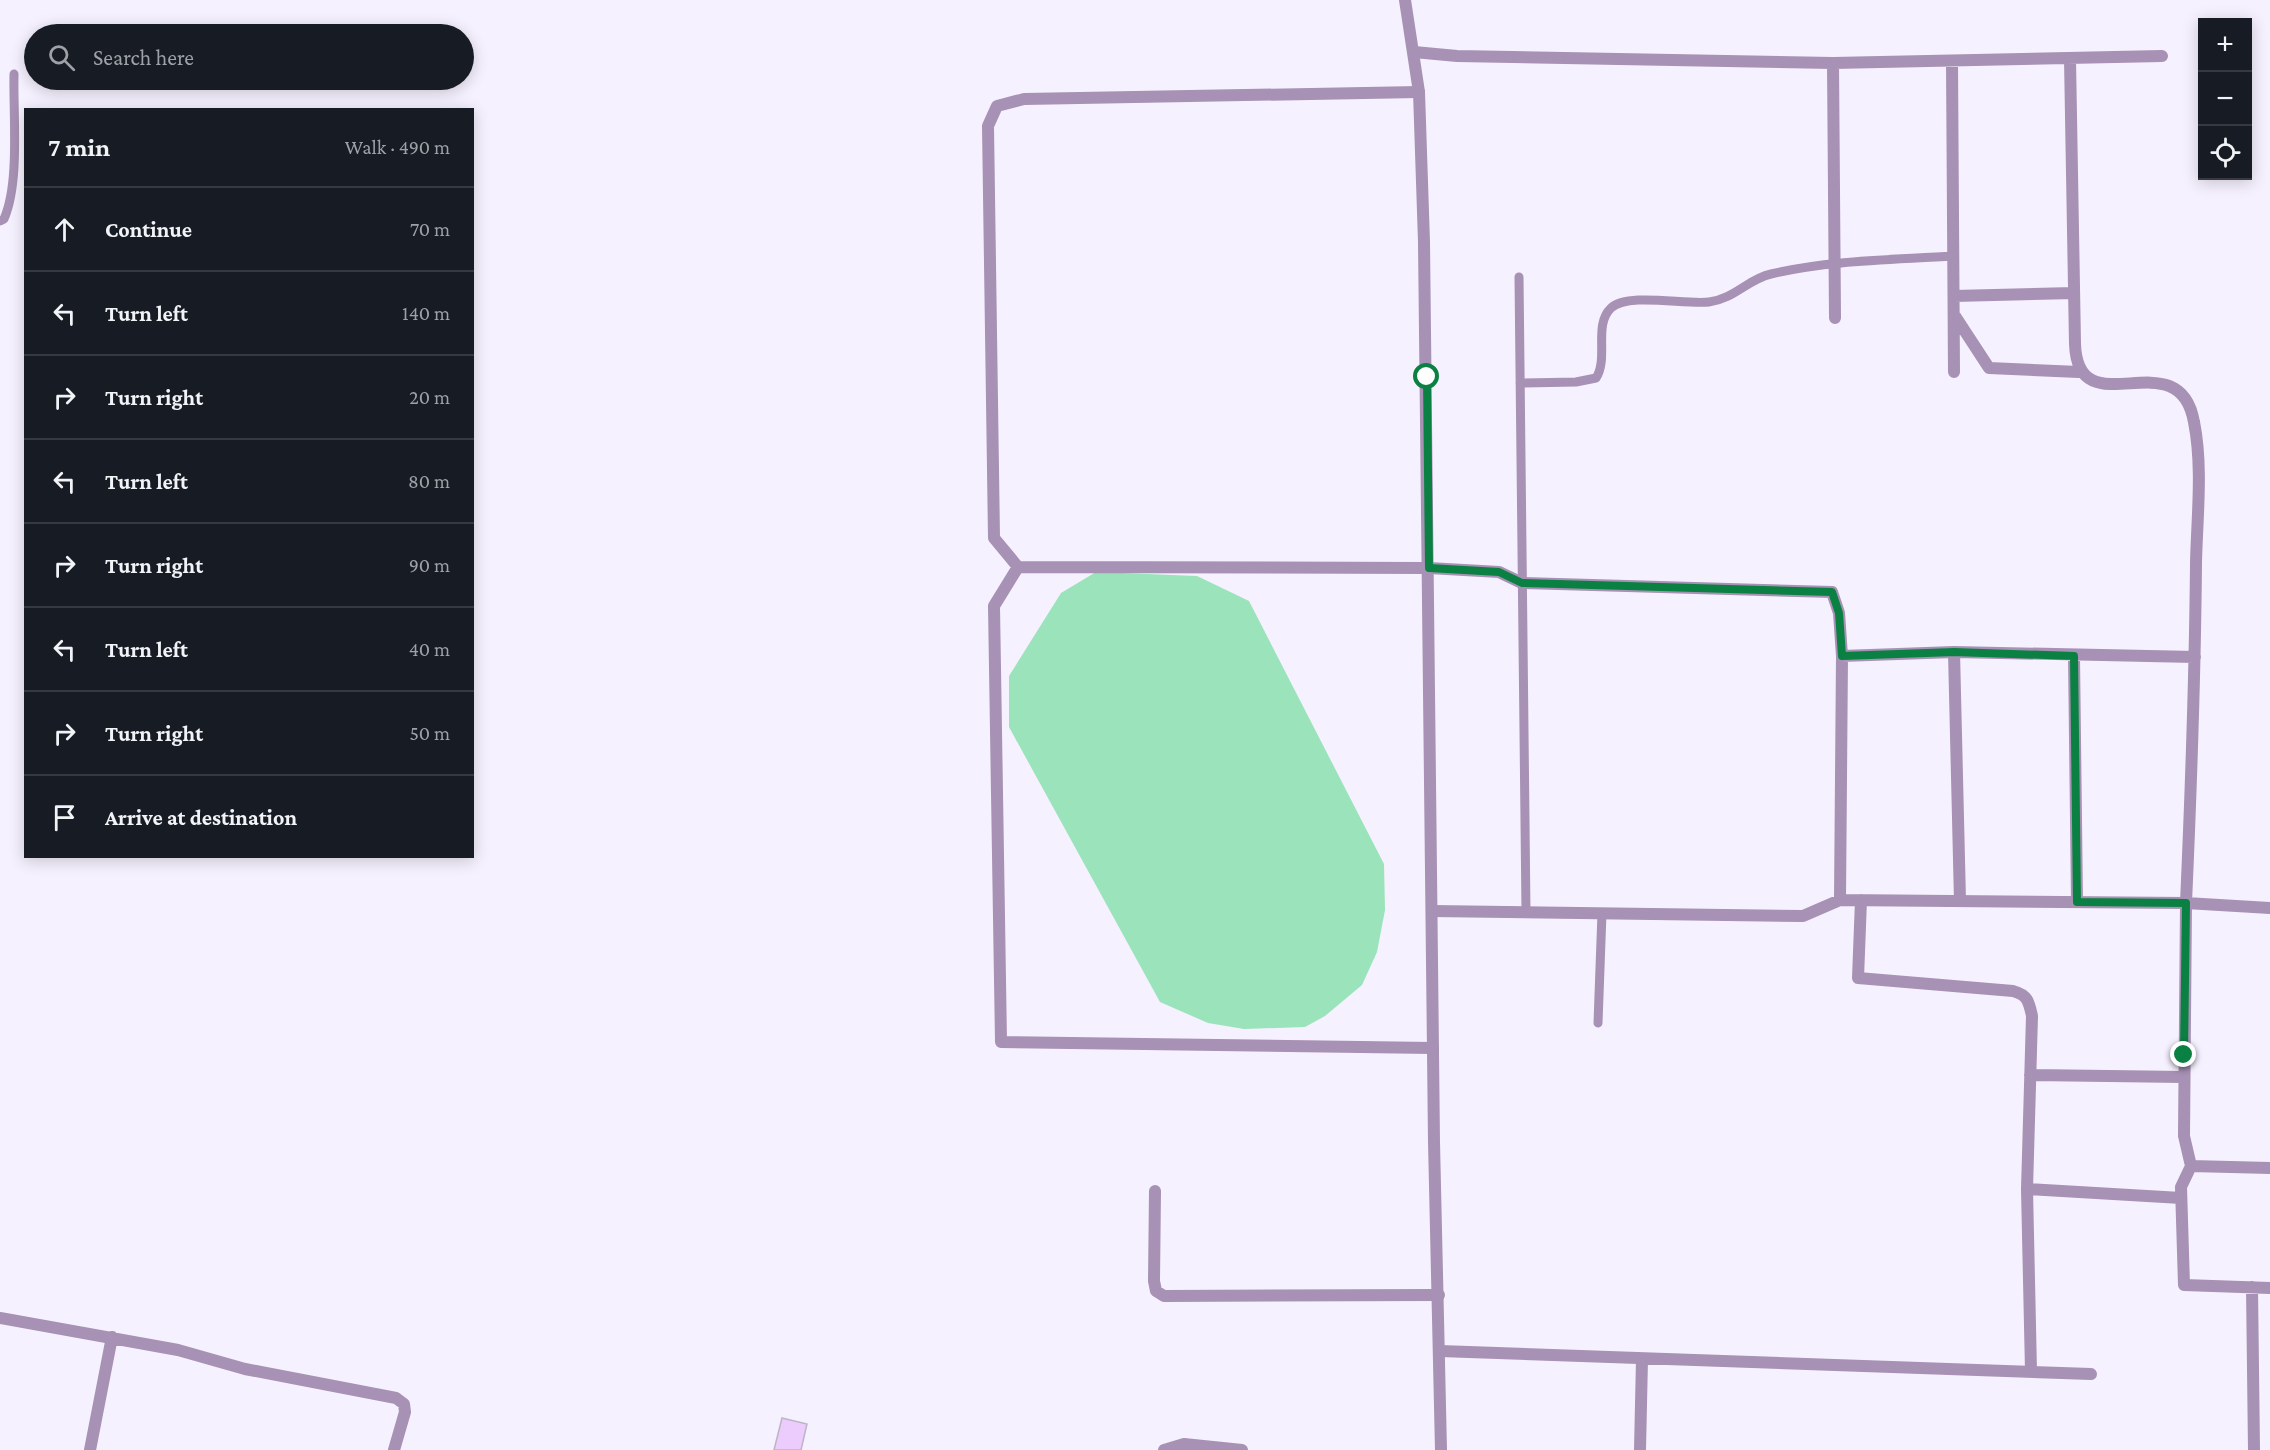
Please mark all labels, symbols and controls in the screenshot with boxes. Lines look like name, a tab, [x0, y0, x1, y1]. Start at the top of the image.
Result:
map controls	[2198, 18, 2252, 180]
button: +	[2198, 18, 2252, 72]
search box	[24, 24, 474, 90]
icon: search	[45, 41, 78, 74]
text: Search here	[93, 45, 194, 70]
button: −	[2198, 72, 2252, 126]
button: locate	[2198, 126, 2252, 180]
text: 7 min	[48, 133, 110, 162]
text: Walk · 490 m	[345, 136, 450, 158]
icon: ahead	[48, 213, 81, 246]
text: Continue	[105, 217, 192, 242]
text: 70 m	[410, 218, 450, 240]
icon: left	[48, 297, 81, 330]
text: Turn left	[105, 301, 188, 326]
text: 140 m	[402, 302, 450, 324]
route start	[1413, 363, 1439, 389]
icon: right	[48, 381, 81, 414]
text: Turn right	[105, 385, 203, 410]
text: 20 m	[409, 386, 450, 408]
icon: left	[48, 465, 81, 498]
text: Turn left	[105, 469, 188, 494]
text: 80 m	[408, 470, 450, 492]
icon: right	[48, 549, 81, 582]
text: Turn right	[105, 553, 203, 578]
text: 90 m	[409, 554, 450, 576]
icon: left	[48, 633, 81, 666]
text: Turn left	[105, 637, 188, 662]
text: 40 m	[409, 638, 450, 660]
icon: right	[48, 717, 81, 750]
text: Turn right	[105, 721, 203, 746]
text: 50 m	[409, 722, 450, 744]
icon: arrive	[48, 801, 81, 834]
text: Arrive at destination	[105, 805, 297, 830]
route end	[2170, 1041, 2196, 1067]

